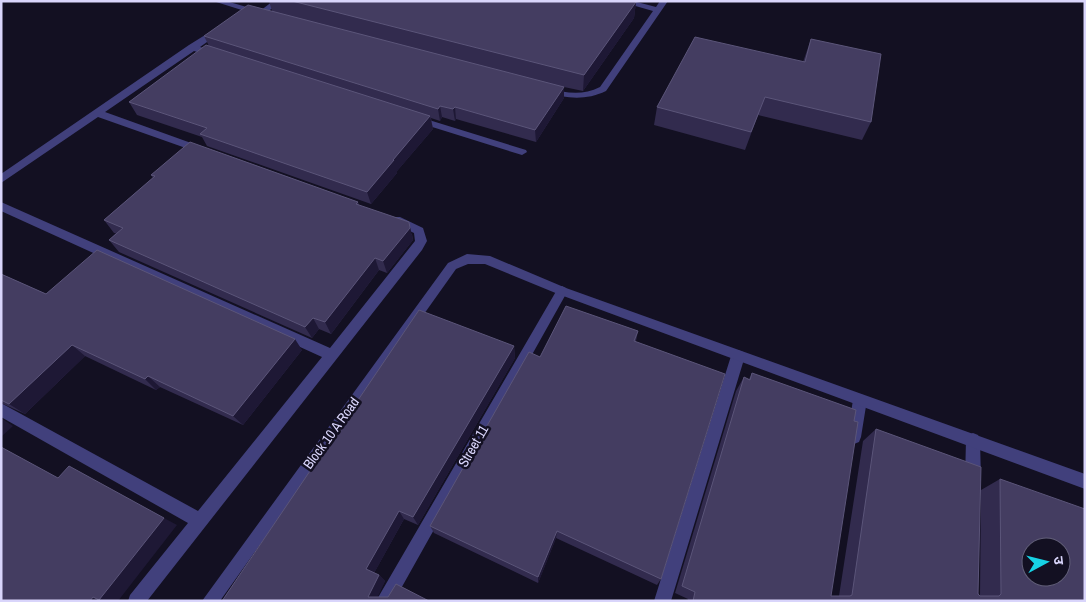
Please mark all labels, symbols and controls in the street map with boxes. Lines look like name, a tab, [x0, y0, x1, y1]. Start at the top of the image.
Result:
street label: Block 10 A Road	[299, 394, 363, 472]
street label: Street 11	[454, 421, 493, 470]
north arrow	[1021, 537, 1071, 587]
text: उ	[1049, 555, 1068, 566]

